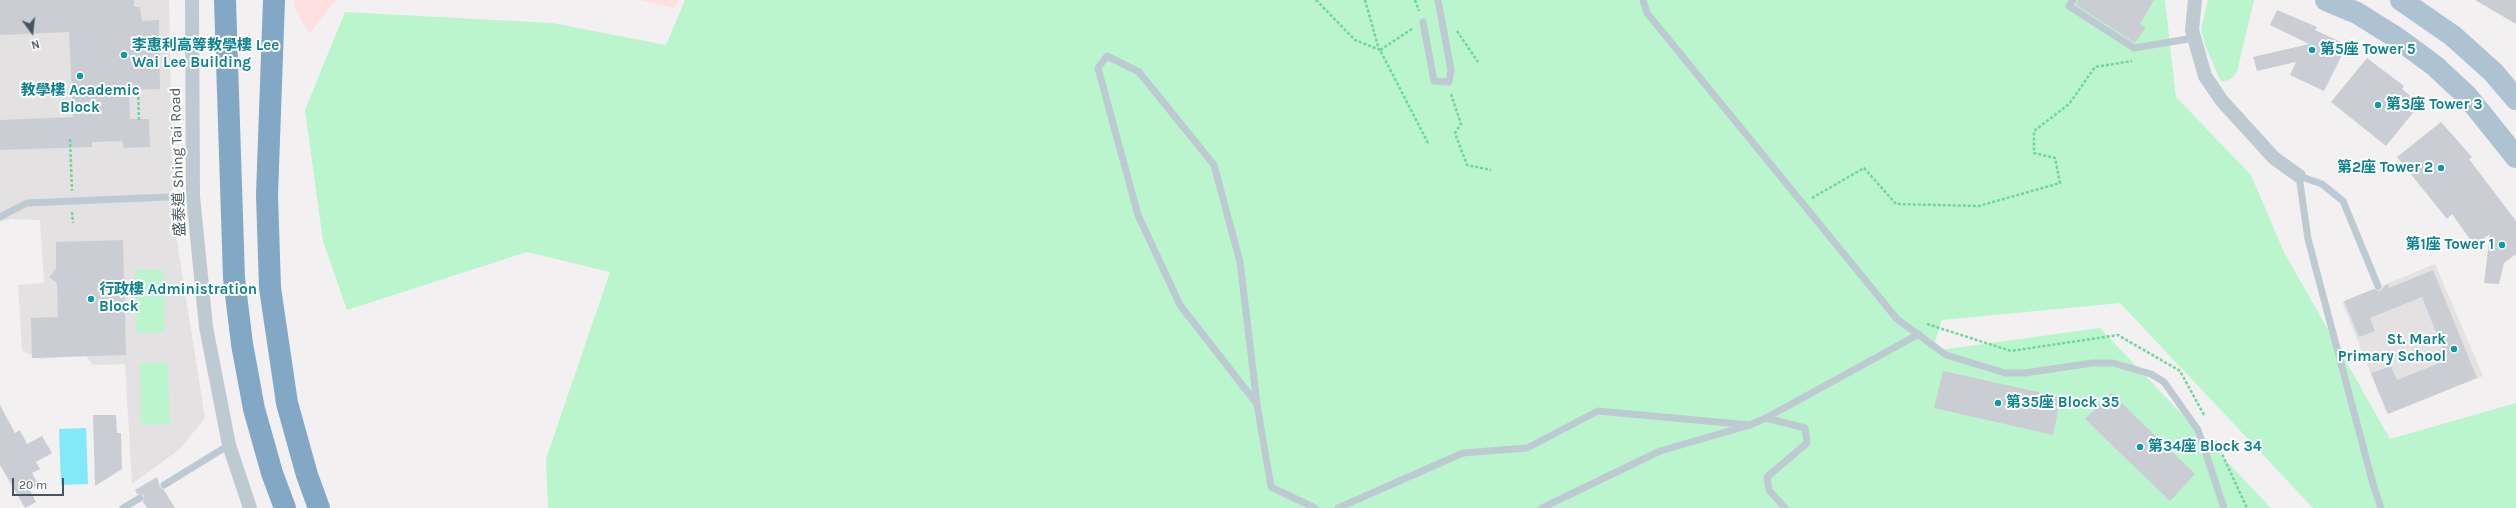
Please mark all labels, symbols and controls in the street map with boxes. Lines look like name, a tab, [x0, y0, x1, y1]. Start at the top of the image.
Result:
north arrow	[12, 12, 52, 52]
text: N	[30, 37, 41, 51]
place label: 李惠利高等教學樓 Lee Wai Lee Building	[132, 37, 279, 72]
place label: 第5座 Tower 5	[2320, 41, 2415, 59]
marker: 第5座 Tower 5	[2307, 45, 2317, 55]
marker: 李惠利高等教學樓 Lee Wai Lee Building	[119, 50, 129, 60]
marker: 教學樓 Academic Block	[75, 71, 85, 81]
place label: 教學樓 Academic Block	[20, 82, 140, 117]
street label: 盛泰道 Shing Tai Road	[166, 87, 190, 237]
place label: 第3座 Tower 3	[2386, 96, 2483, 114]
marker: 第3座 Tower 3	[2373, 100, 2383, 110]
place label: 第2座 Tower 2	[2337, 159, 2433, 177]
marker: 第2座 Tower 2	[2436, 163, 2446, 173]
place label: 第1座 Tower 1	[2405, 236, 2494, 254]
marker: 第1座 Tower 1	[2497, 240, 2507, 250]
place label: 行政樓 Administration Block	[99, 281, 257, 316]
marker: 行政樓 Administration Block	[86, 294, 96, 304]
place label: St. Mark Primary School	[2338, 331, 2446, 366]
marker: St. Mark Primary School	[2449, 344, 2459, 354]
place label: 第35座 Block 35	[2006, 394, 2119, 412]
marker: 第35座 Block 35	[1993, 398, 2003, 408]
place label: 第34座 Block 34	[2148, 438, 2262, 456]
marker: 第34座 Block 34	[2135, 442, 2145, 452]
scale bar	[14, 470, 66, 496]
text: 20 m	[19, 478, 47, 492]

